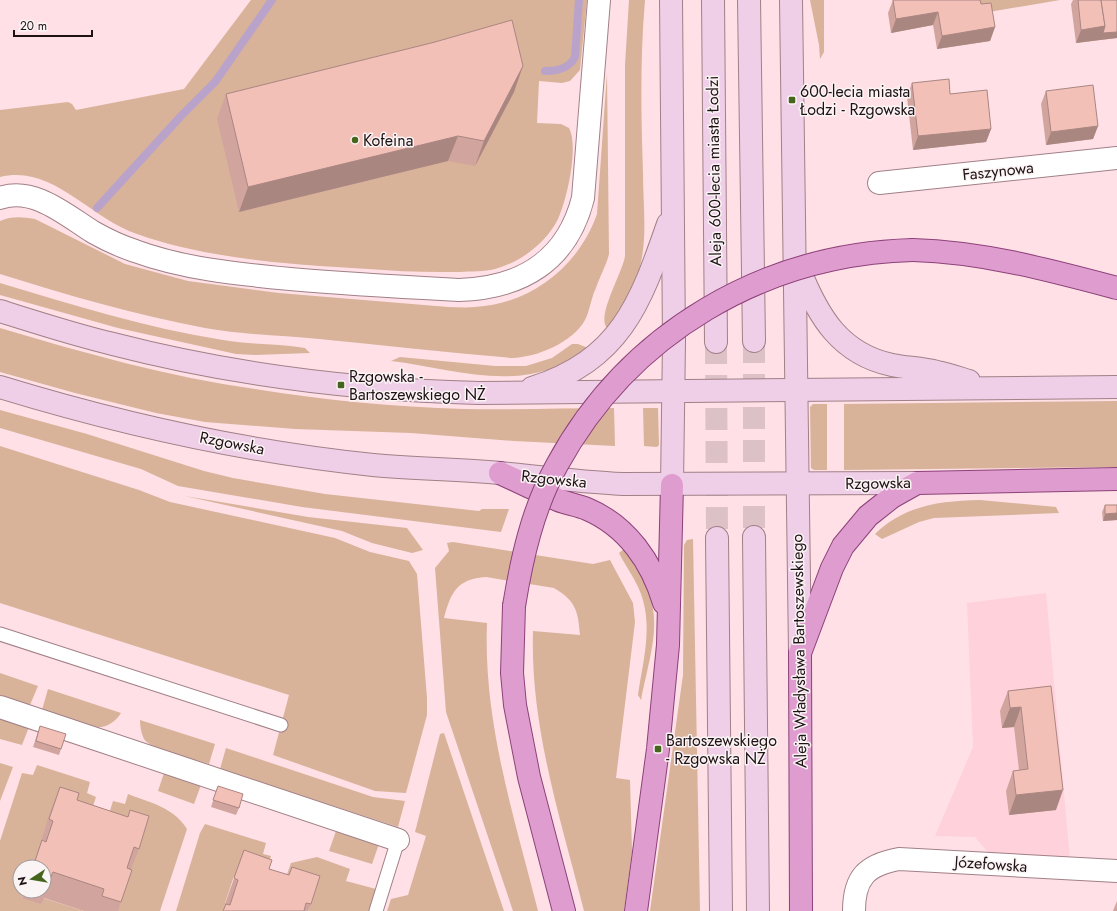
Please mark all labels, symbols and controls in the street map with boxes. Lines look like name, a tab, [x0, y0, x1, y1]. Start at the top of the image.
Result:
scale bar	[14, 12, 92, 38]
text: 20 m	[20, 17, 47, 35]
street label: Aleja 600-lecia miasta Łodzi	[701, 75, 727, 267]
place label: 600-lecia miasta Łodzi - Rzgowska	[799, 80, 915, 121]
marker: 600-lecia miasta Łodzi - Rzgowska	[787, 95, 797, 105]
place label: Kofeina	[363, 129, 413, 152]
marker: Kofeina	[350, 135, 360, 145]
street label: Faszynowa	[961, 156, 1035, 186]
place label: Rzgowska - Bartoszewskiego NŻ	[349, 365, 486, 406]
marker: Rzgowska - Bartoszewskiego NŻ	[336, 380, 346, 390]
street label: Rzgowska	[198, 425, 266, 461]
street label: Rzgowska	[520, 464, 588, 494]
street label: Rzgowska	[845, 471, 911, 495]
street label: Aleja Władysława Bartoszewskiego	[785, 533, 813, 768]
place label: Bartoszewskiego - Rzgowska NŻ	[666, 729, 777, 770]
marker: Bartoszewskiego - Rzgowska NŻ	[653, 744, 663, 754]
street label: Józefowska	[952, 850, 1028, 878]
north arrow	[12, 859, 52, 899]
text: N	[13, 875, 31, 887]

